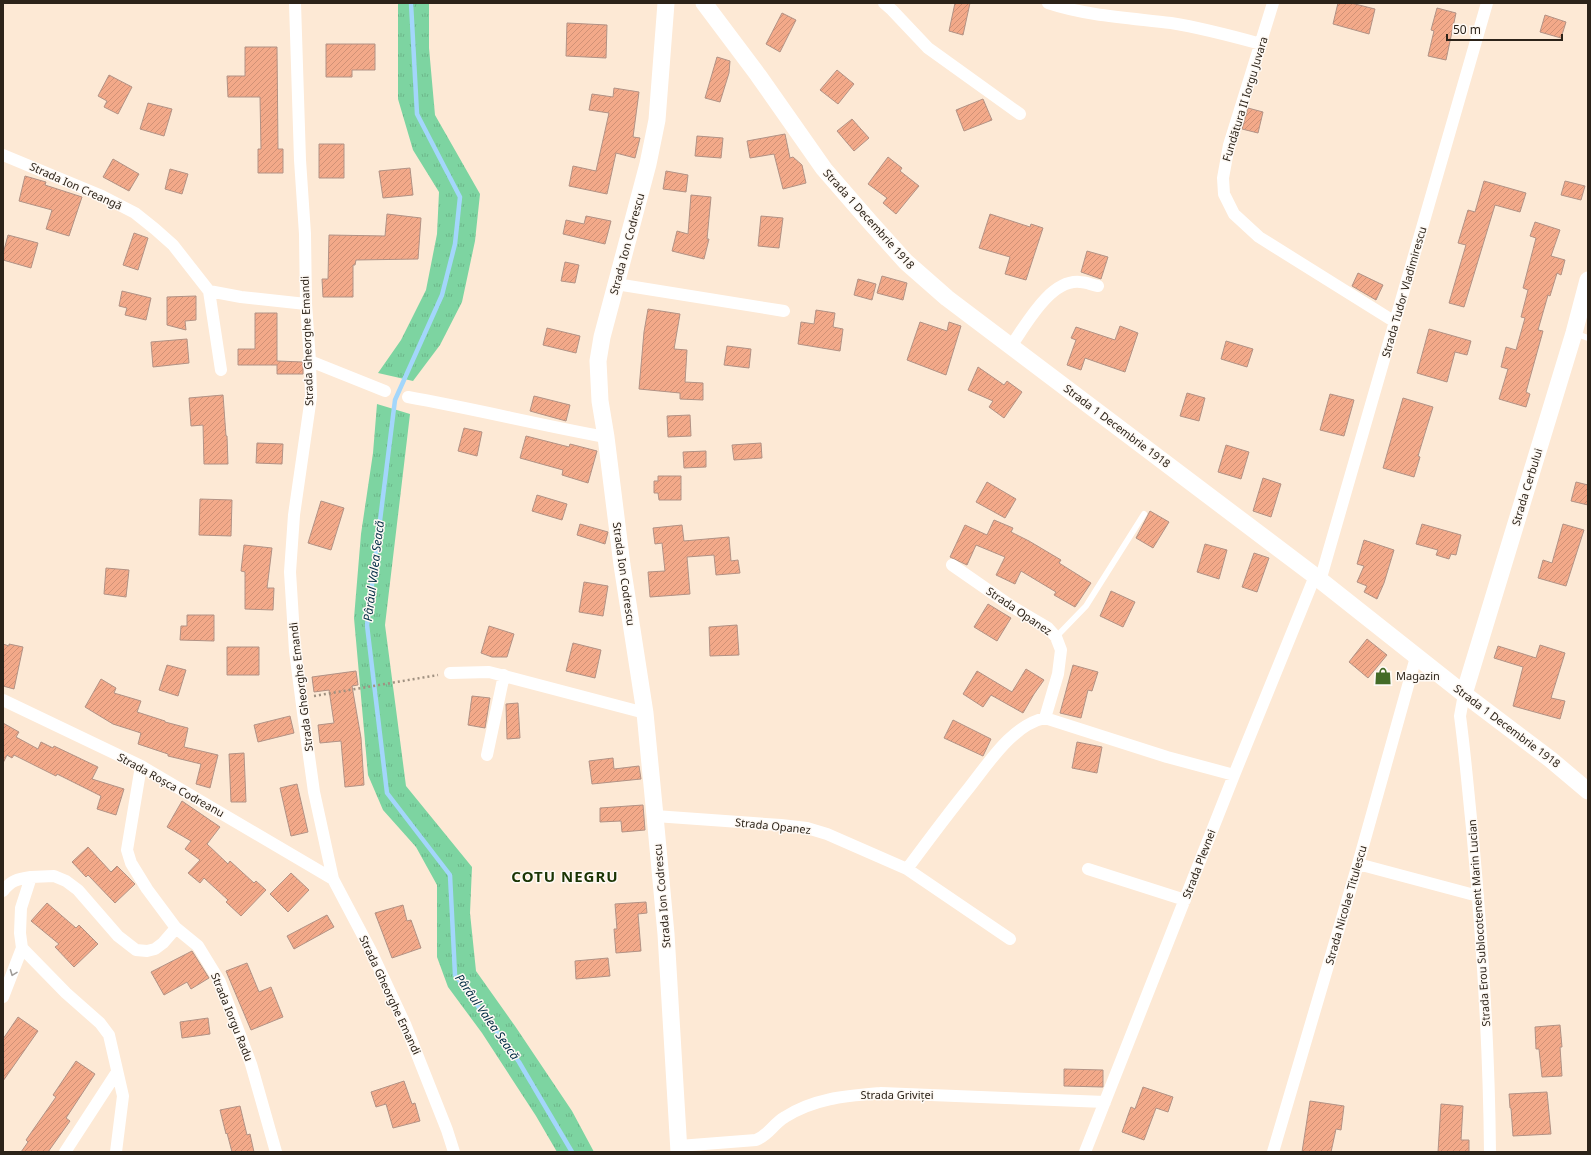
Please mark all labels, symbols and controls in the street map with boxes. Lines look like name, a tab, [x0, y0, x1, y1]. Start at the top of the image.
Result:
scale bar	[1447, 16, 1562, 42]
text: 50 m	[1453, 21, 1481, 38]
street label: Fundătura II Iorgu Juvara	[1218, 35, 1271, 163]
street label: Strada Ion Creangă	[28, 158, 125, 213]
street label: Strada 1 Decembrie 1918	[820, 165, 918, 272]
street label: Strada Ion Codrescu	[606, 191, 647, 296]
street label: Strada Tudor Vladimirescu	[1378, 225, 1429, 359]
street label: Strada Gheorghe Emandi	[297, 276, 316, 406]
street label: Strada 1 Decembrie 1918	[1061, 381, 1174, 471]
street label: Strada Cerbului	[1508, 446, 1545, 527]
water label: Pârâul Valea Seacă	[359, 519, 388, 622]
street label: Strada Ion Codrescu	[610, 521, 639, 627]
street label: Strada Opanez	[984, 583, 1055, 638]
street label: Strada Gheorghe Emandi	[285, 622, 316, 752]
shop icon: Magazin	[1373, 666, 1393, 686]
place label: Magazin	[1396, 668, 1440, 683]
street label: Strada 1 Decembrie 1918	[1451, 681, 1564, 771]
street label: Strada Roșca Codreanu	[115, 749, 227, 820]
street label: Strada Opanez	[735, 814, 812, 837]
street label: Strada Erou Sublocotenent Marin Lucian	[1464, 819, 1493, 1027]
street label: Strada Plevnei	[1178, 827, 1219, 901]
street label: Strada Ion Codrescu	[649, 843, 674, 949]
street label: Strada Nicolae Titulescu	[1321, 843, 1370, 966]
district label: COTU NEGRU	[511, 866, 619, 886]
street label: Strada Gheorghe Emandi	[356, 933, 425, 1057]
one-way arrow	[9, 969, 17, 976]
street label: Strada Iorgu Radu	[208, 970, 257, 1063]
water label: Pârâul Valea Seacă	[451, 970, 524, 1063]
street label: Strada Griviței	[860, 1087, 934, 1102]

